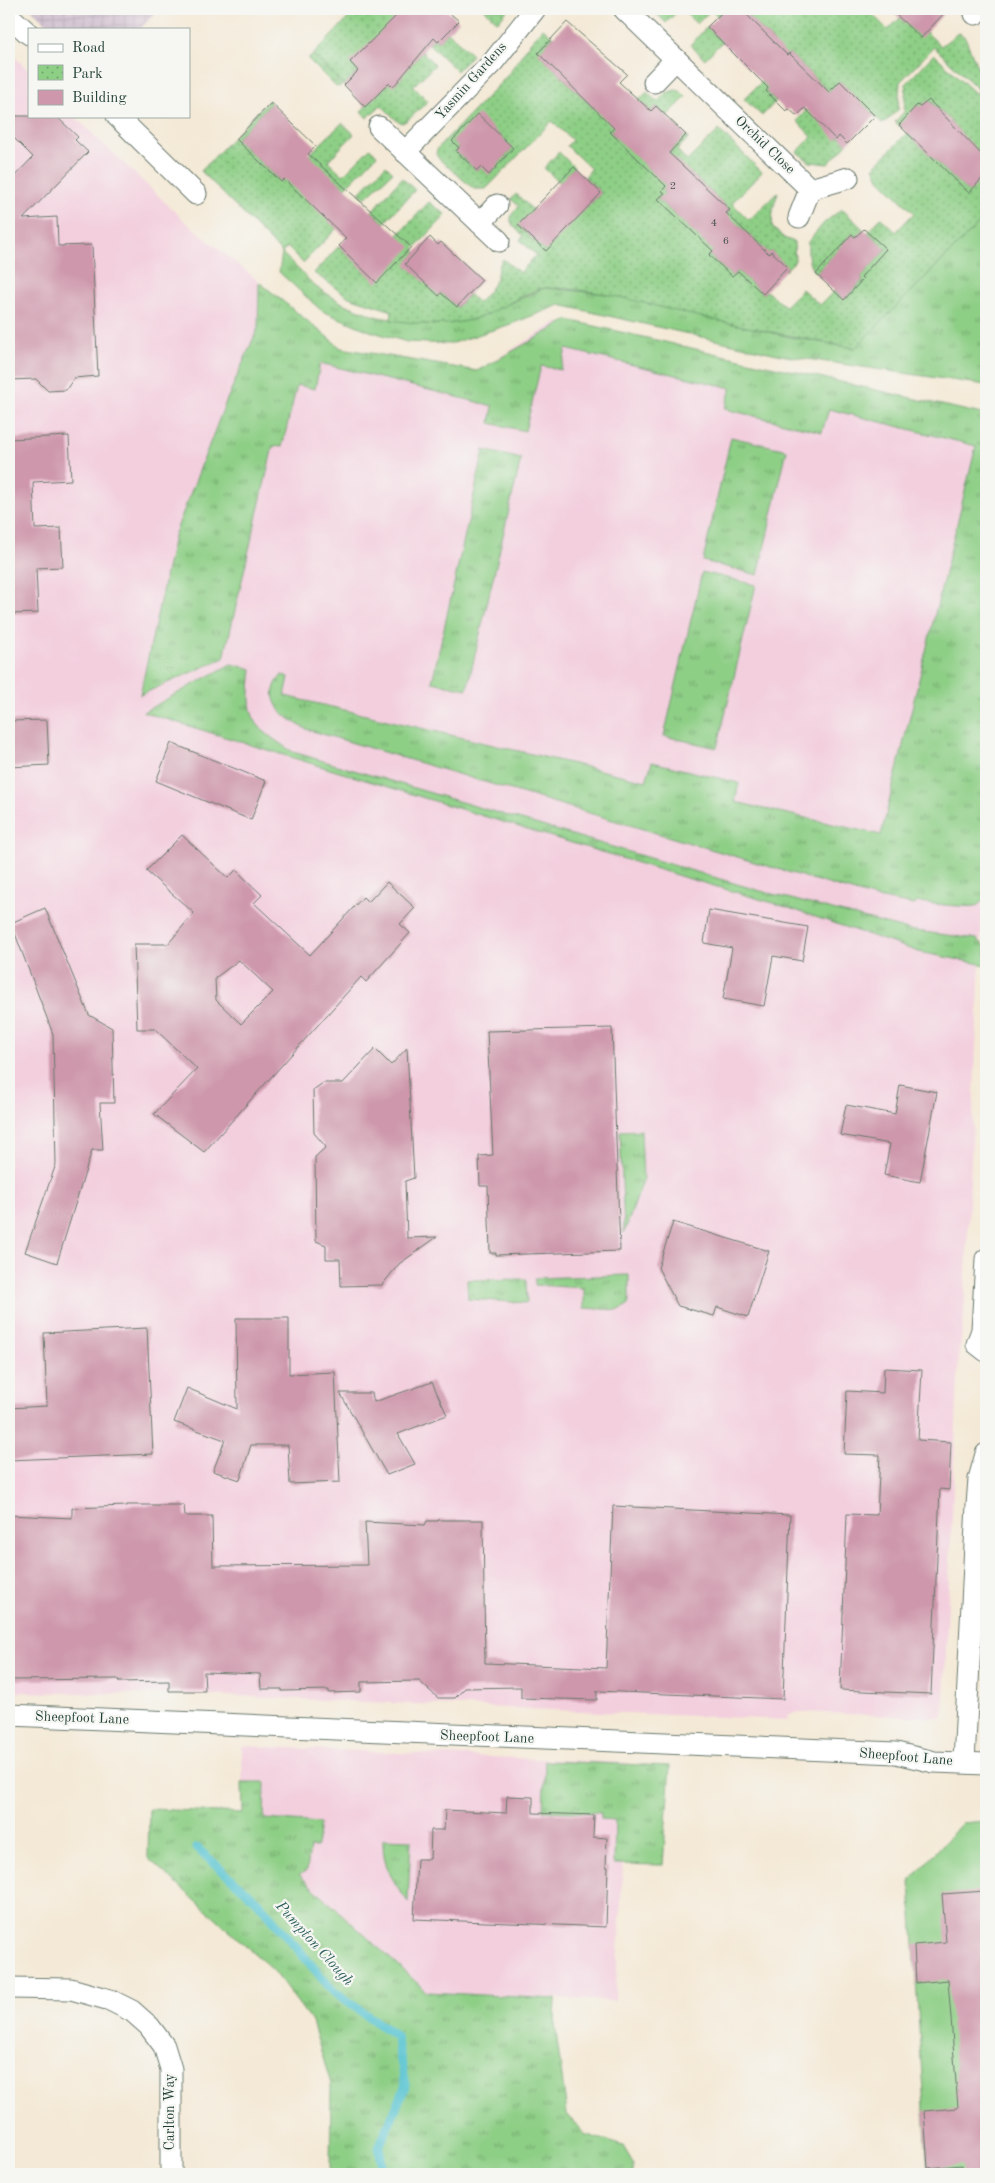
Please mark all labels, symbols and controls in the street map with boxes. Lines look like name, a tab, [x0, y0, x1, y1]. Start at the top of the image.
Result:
legend	[28, 28, 190, 118]
street label: Yasmin Gardens	[433, 40, 509, 122]
text: Road	[72, 41, 106, 56]
text: Park	[72, 67, 103, 82]
text: Building	[72, 91, 127, 106]
street label: Orchid Close	[732, 113, 798, 177]
house number: 2	[670, 181, 676, 192]
house number: 4	[711, 218, 717, 229]
house number: 6	[723, 236, 729, 247]
street label: Sheepfoot Lane	[35, 1709, 129, 1727]
street label: Sheepfoot Lane	[440, 1728, 534, 1746]
street label: Sheepfoot Lane	[859, 1746, 953, 1768]
water label: Pumpton Clough	[272, 1898, 356, 1989]
street label: Carlton Way	[163, 2073, 177, 2151]

